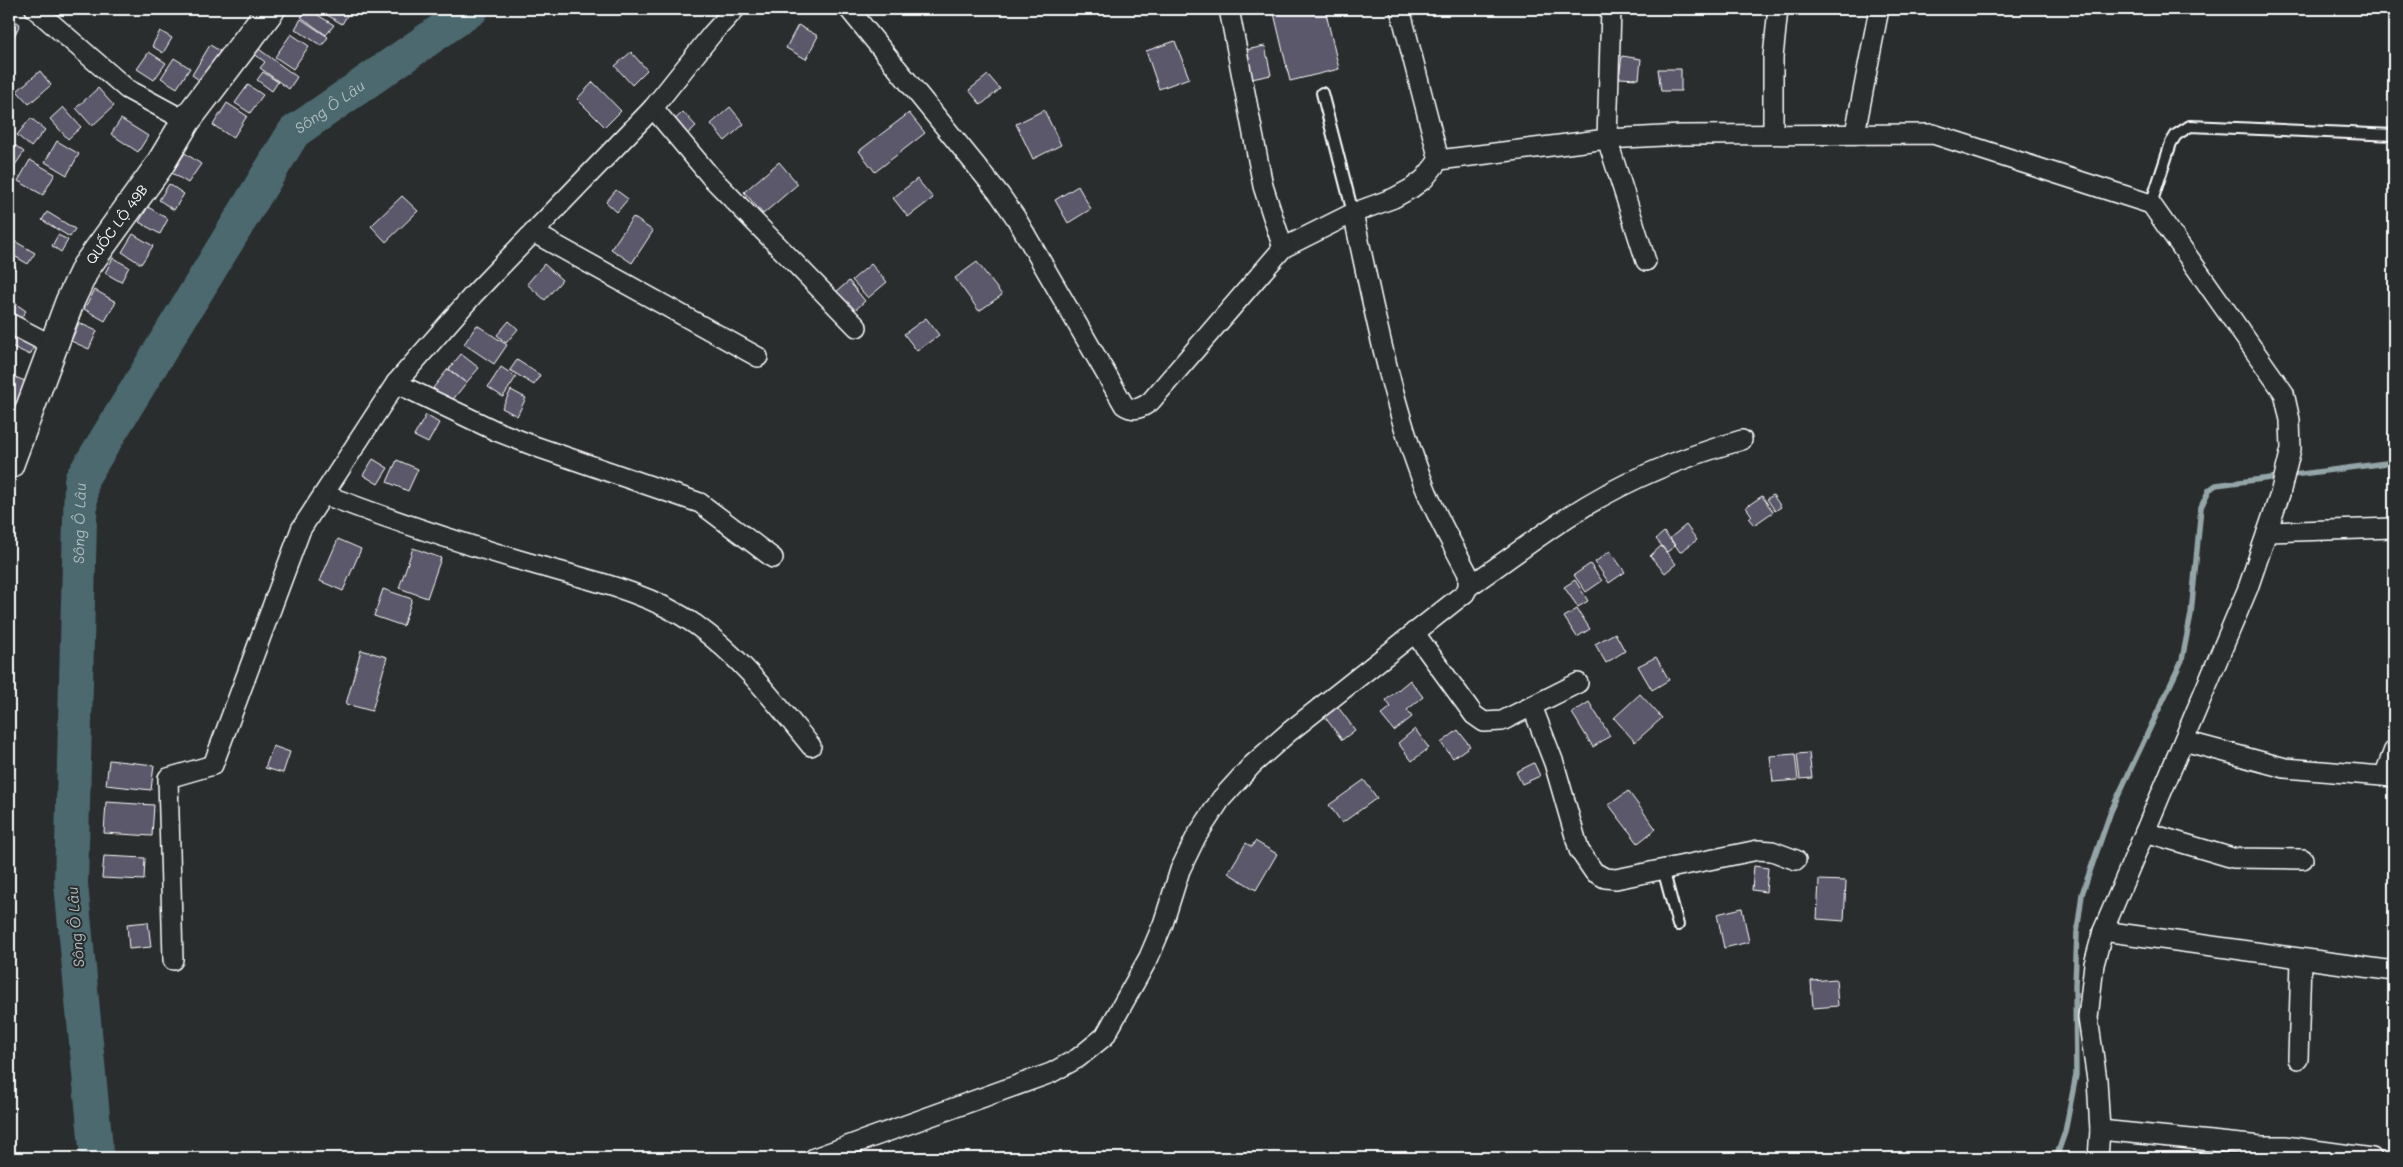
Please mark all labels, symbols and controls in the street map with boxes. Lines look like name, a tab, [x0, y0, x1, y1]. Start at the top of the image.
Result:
water label: Sông Ô Lâu	[290, 75, 368, 138]
street label: QUỐC LỘ 49B	[81, 181, 152, 268]
water label: Sông Ô Lâu	[68, 482, 90, 564]
water label: Sông Ô Lâu	[61, 886, 89, 968]

